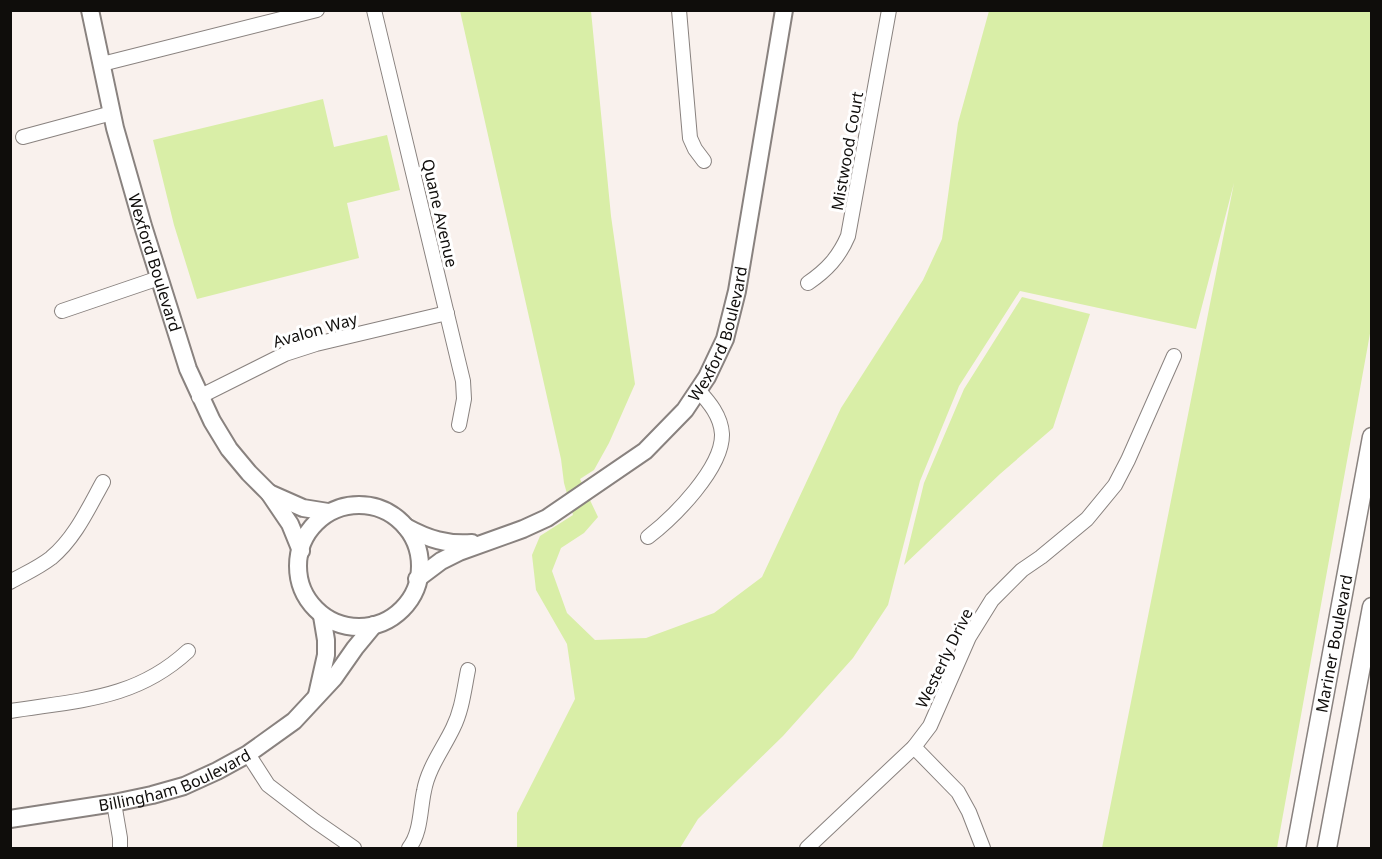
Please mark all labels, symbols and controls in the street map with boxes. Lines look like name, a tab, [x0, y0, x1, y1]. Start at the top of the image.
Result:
street label: Mistwood Court	[826, 90, 868, 212]
street label: Quane Avenue	[417, 157, 463, 269]
street label: Wexford Boulevard	[123, 191, 187, 334]
street label: Wexford Boulevard	[683, 265, 752, 405]
street label: Avalon Way	[270, 307, 361, 353]
street label: Mariner Boulevard	[1310, 573, 1357, 714]
street label: Westerly Drive	[910, 604, 978, 712]
street label: Billingham Boulevard	[97, 744, 255, 816]

